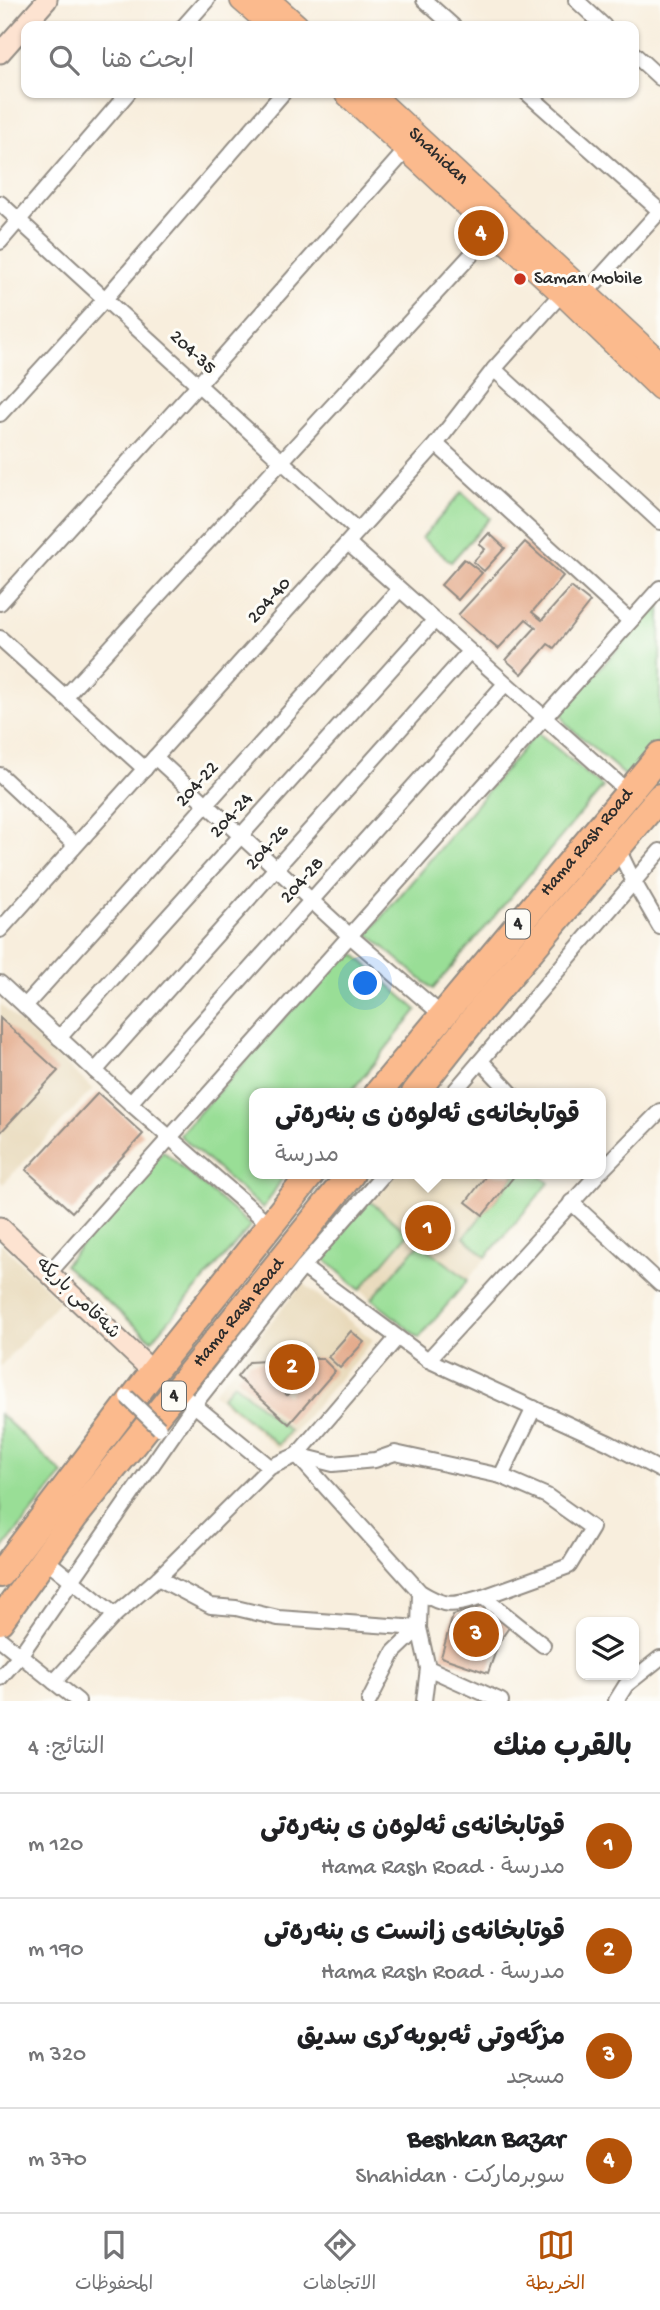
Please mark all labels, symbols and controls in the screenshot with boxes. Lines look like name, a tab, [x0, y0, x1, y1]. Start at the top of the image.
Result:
search box	[21, 21, 639, 98]
icon: search	[45, 41, 83, 79]
text: ابحث هنا	[101, 47, 194, 78]
street label: Shahidan	[403, 123, 473, 190]
pin: 4	[458, 207, 504, 259]
place label: Saman Mobile	[534, 268, 642, 291]
marker: Saman Mobile	[512, 271, 528, 287]
street label: 204-35	[164, 326, 220, 380]
street label: 204-40	[243, 573, 297, 629]
street label: 204-22	[171, 757, 225, 813]
street label: Hama Rash Road	[535, 783, 640, 901]
street label: 204-24	[206, 788, 258, 844]
street label: 204-26	[241, 820, 295, 876]
street label: 204-28	[276, 853, 330, 909]
road number: 4	[506, 909, 530, 939]
your location	[348, 966, 382, 1000]
popup	[249, 1088, 606, 1179]
text: قوتابخانەی ئەلوەن ی بنەرەتی	[275, 1102, 580, 1133]
text: مدرسة	[275, 1143, 339, 1170]
pin: 1	[405, 1202, 451, 1254]
street label: Hama Rash Road	[188, 1252, 291, 1372]
street label: شەقامی باریکە	[30, 1253, 124, 1345]
pin: 2	[269, 1341, 315, 1393]
road number: 4	[162, 1381, 186, 1410]
pin: 3	[453, 1608, 499, 1660]
map controls	[576, 1617, 639, 1680]
button: layers	[576, 1617, 639, 1680]
text: بالقرب منك	[493, 1732, 632, 1767]
text: النتائج: 4	[28, 1735, 105, 1762]
text: قوتابخانەی ئەلوەن ی بنەرەتی	[260, 1814, 565, 1845]
text: 120 m	[28, 1832, 83, 1859]
text: 1	[604, 1832, 614, 1859]
text: مدرسة · Hama Rash Road	[321, 1855, 565, 1882]
text: قوتابخانەی زانست ی بنەرەتی	[264, 1919, 565, 1950]
text: 190 m	[28, 1937, 84, 1964]
text: 2	[603, 1937, 615, 1964]
text: مدرسة · Hama Rash Road	[321, 1960, 565, 1987]
text: مزگەوتی ئەبوبەکری سدیق	[297, 2024, 565, 2055]
text: 320 m	[28, 2042, 86, 2069]
text: 3	[603, 2042, 615, 2069]
text: مسجد	[506, 2065, 565, 2092]
text: Beshkan Bazar	[407, 2126, 565, 2157]
text: 370 m	[28, 2147, 87, 2174]
text: 4	[604, 2147, 614, 2174]
text: سوبرماركت · Shahidan	[356, 2164, 565, 2191]
tab: المحفوظات	[75, 2226, 153, 2299]
tab: الاتجاهات	[303, 2226, 376, 2299]
tab: الخريطة	[526, 2226, 585, 2299]

